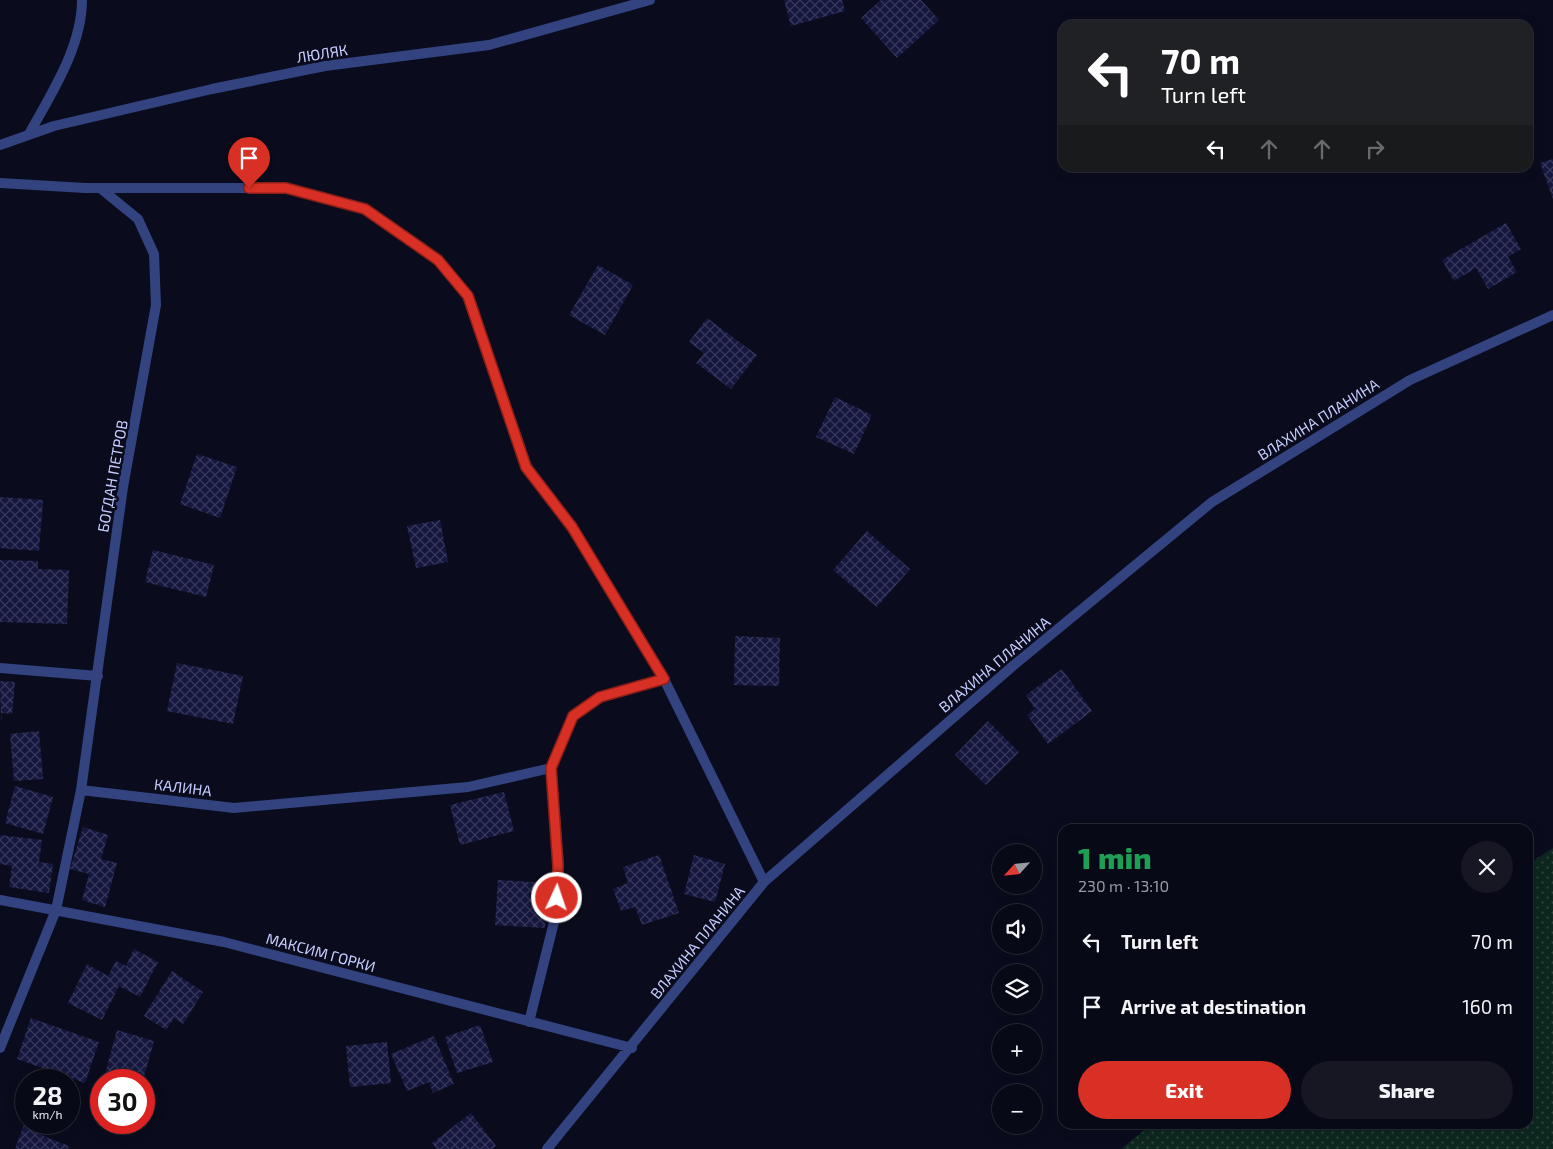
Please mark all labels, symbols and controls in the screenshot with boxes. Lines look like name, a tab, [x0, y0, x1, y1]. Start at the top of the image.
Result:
text: 70 m	[1161, 39, 1240, 81]
street label: ЛЮЛЯК	[295, 40, 349, 66]
icon: left	[1078, 40, 1143, 105]
text: Turn left	[1161, 81, 1246, 107]
icon: left	[1202, 135, 1230, 163]
icon: ahead	[1255, 135, 1283, 163]
icon: ahead	[1308, 135, 1336, 163]
icon: right	[1361, 135, 1389, 163]
pin	[228, 137, 270, 188]
icon: arrive	[235, 144, 263, 172]
street label: ВЛАХИНА ПЛАНИНА	[1254, 374, 1382, 464]
street label: БОГДАН ПЕТРОВ	[93, 418, 131, 534]
street label: ВЛАХИНА ПЛАНИНА	[935, 612, 1054, 716]
street label: КАЛИНА	[153, 775, 213, 800]
text: 1 min	[1078, 839, 1152, 875]
button: close	[1461, 841, 1513, 893]
north arrow	[992, 844, 1042, 894]
map controls	[992, 844, 1042, 1134]
position arrow	[530, 871, 582, 923]
text: 230 m · 13:10	[1078, 876, 1169, 895]
street label: ВЛАХИНА ПЛАНИНА	[646, 882, 748, 1002]
button: sound	[992, 904, 1042, 954]
icon: left	[1078, 928, 1106, 956]
street label: МАКСИМ ГОРКИ	[264, 929, 378, 975]
text: Turn left	[1121, 930, 1198, 953]
text: 70 m	[1471, 930, 1513, 953]
button: layers	[992, 964, 1042, 1014]
icon: arrive	[1078, 993, 1106, 1021]
text: Arrive at destination	[1121, 995, 1306, 1018]
text: 160 m	[1462, 995, 1513, 1018]
button: +	[992, 1024, 1042, 1074]
button: Exit	[1078, 1061, 1291, 1119]
button: Share	[1301, 1061, 1513, 1119]
speed limit sign: 30	[90, 1069, 155, 1134]
text: 28	[32, 1080, 63, 1110]
button: −	[992, 1084, 1042, 1134]
text: km/h	[33, 1107, 62, 1121]

